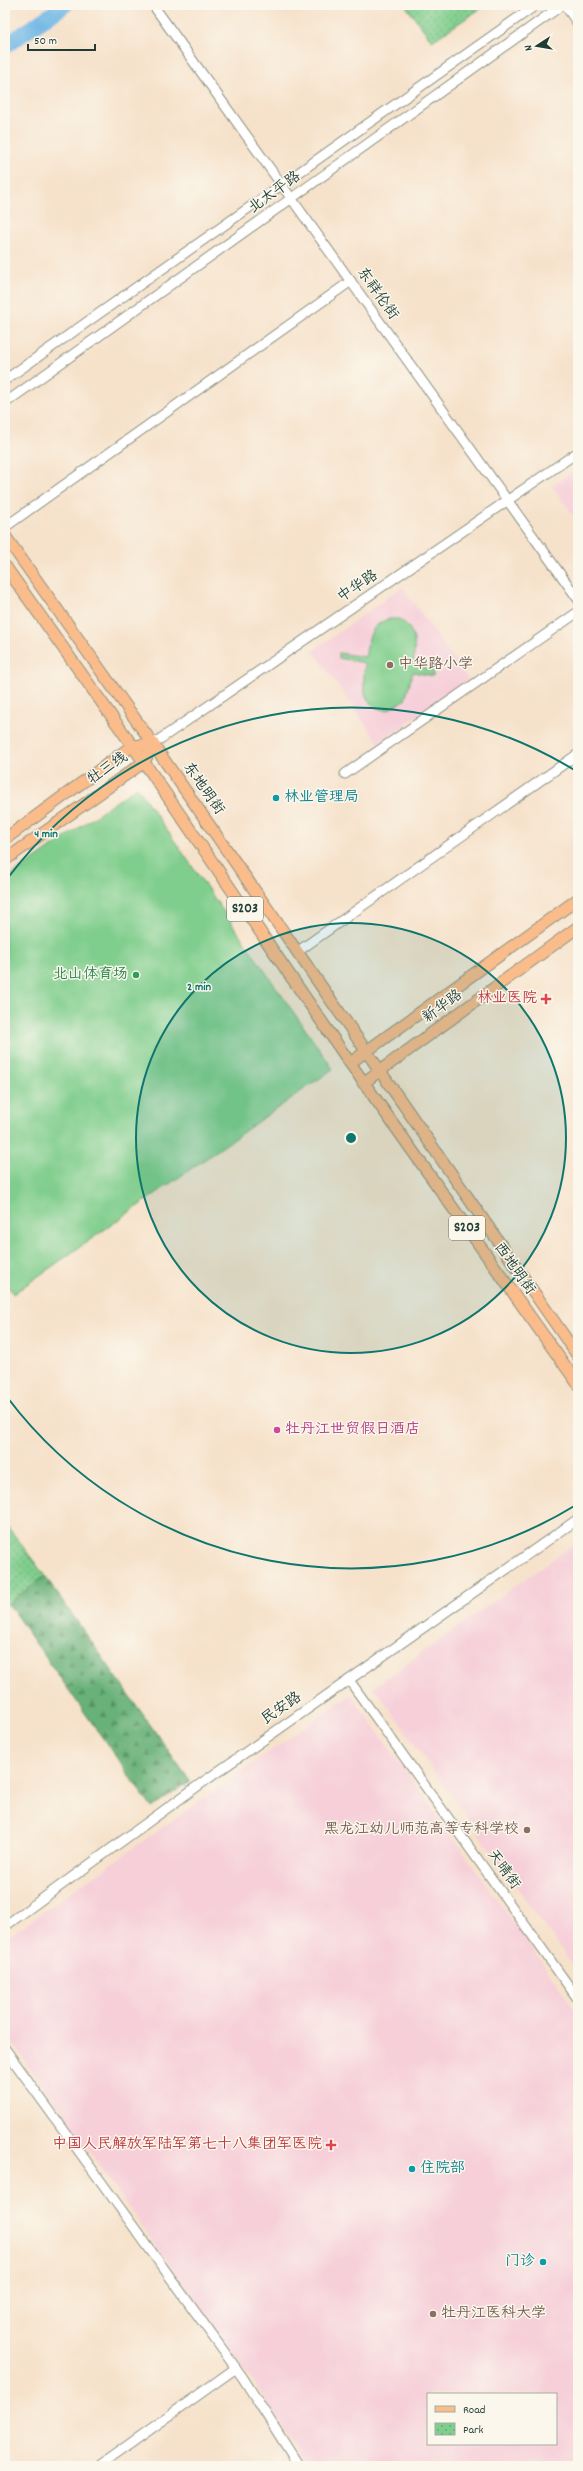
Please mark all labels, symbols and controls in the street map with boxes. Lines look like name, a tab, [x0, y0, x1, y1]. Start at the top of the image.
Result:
scale bar	[28, 26, 95, 52]
north arrow	[517, 26, 557, 66]
text: 50 m	[34, 33, 57, 50]
text: N	[521, 43, 538, 52]
street label: 北太平路	[244, 166, 306, 220]
street label: 东祥伦街	[351, 263, 403, 325]
street label: 中华路	[333, 565, 383, 609]
place label: 中华路小学	[398, 654, 473, 676]
marker: 中华路小学	[385, 660, 395, 670]
street label: 牡三线	[83, 747, 133, 791]
street label: 东地明街	[177, 758, 229, 820]
place label: 林业管理局	[284, 787, 359, 809]
marker: 林业管理局	[271, 793, 281, 803]
text: 4 min	[34, 826, 58, 843]
road number: S203	[227, 897, 263, 921]
place label: 北山体育场	[53, 964, 128, 986]
marker: 北山体育场	[131, 970, 141, 980]
text: 2 min	[187, 979, 211, 996]
street label: 新华路	[418, 985, 468, 1029]
place label: 林业医院	[477, 988, 537, 1010]
marker: 林业医院	[540, 993, 552, 1005]
centre of rings	[344, 1131, 358, 1145]
road number: S203	[449, 1216, 485, 1240]
street label: 西地明街	[488, 1238, 540, 1300]
place label: 牡丹江世贸假日酒店	[285, 1419, 420, 1441]
marker: 牡丹江世贸假日酒店	[272, 1425, 282, 1435]
street label: 民安路	[257, 1687, 307, 1731]
place label: 黑龙江幼儿师范高等专科学校	[324, 1819, 519, 1841]
marker: 黑龙江幼儿师范高等专科学校	[522, 1825, 532, 1835]
street label: 天晴街	[481, 1845, 525, 1895]
place label: 中国人民解放军陆军第七十八集团军医院	[52, 2134, 322, 2156]
marker: 中国人民解放军陆军第七十八集团军医院	[325, 2139, 337, 2151]
place label: 住院部	[420, 2158, 465, 2180]
marker: 住院部	[407, 2164, 417, 2174]
place label: 门诊	[505, 2251, 535, 2273]
marker: 门诊	[538, 2257, 548, 2267]
place label: 牡丹江医科大学	[441, 2303, 546, 2325]
marker: 牡丹江医科大学	[428, 2309, 438, 2319]
legend	[427, 2393, 557, 2445]
text: Road	[463, 2402, 485, 2419]
text: Park	[463, 2422, 484, 2439]

